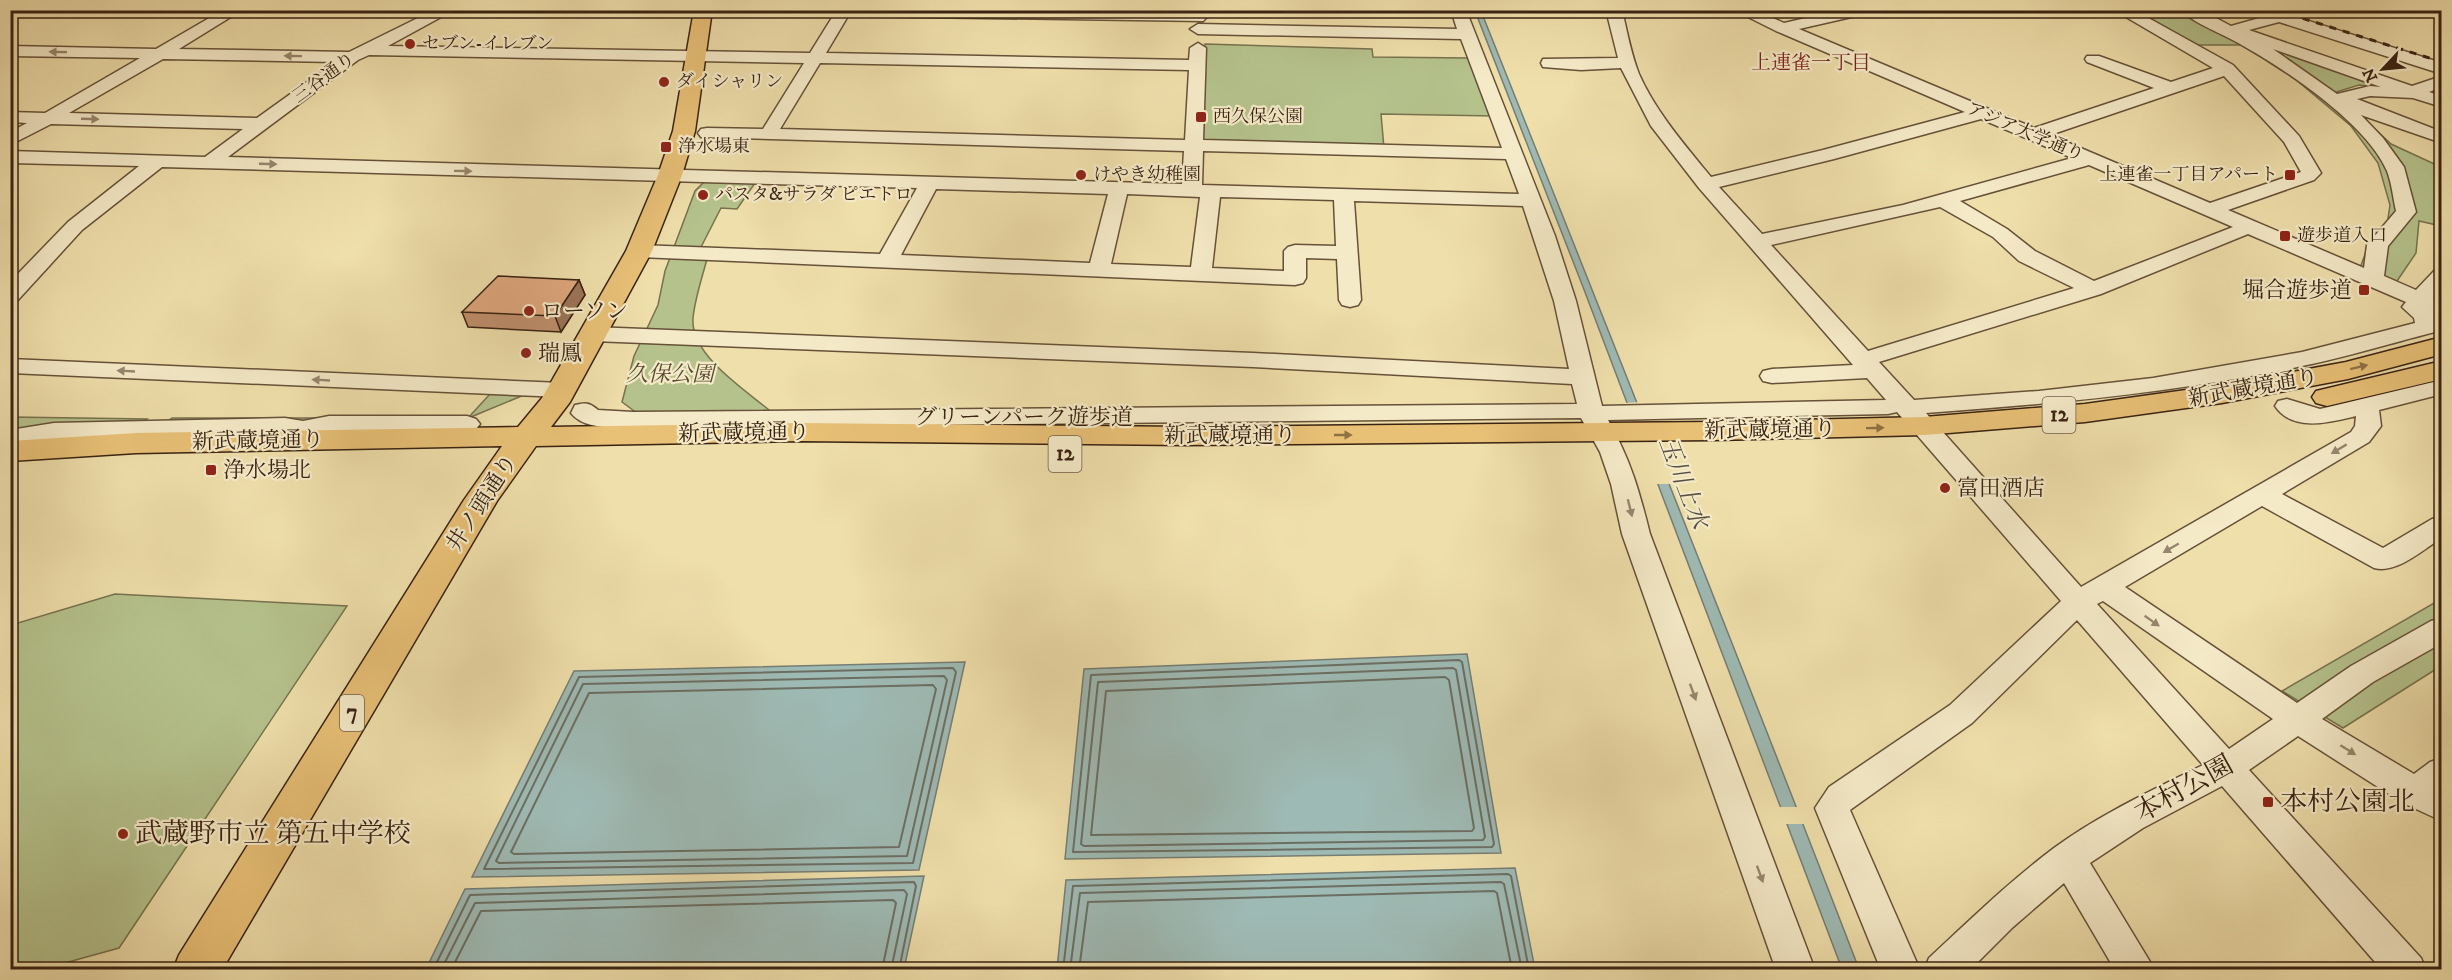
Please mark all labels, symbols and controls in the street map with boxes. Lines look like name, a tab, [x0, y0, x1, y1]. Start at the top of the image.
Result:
place label: セブン-イレブン	[422, 33, 554, 55]
marker: セブン-イレブン	[403, 37, 417, 51]
north arrow	[2353, 39, 2413, 99]
one-way arrow	[49, 47, 68, 57]
street label: 三谷通り	[288, 48, 360, 108]
district label: 上連雀一丁目	[1751, 51, 1871, 76]
one-way arrow	[284, 52, 303, 61]
text: N	[2359, 65, 2382, 85]
place label: ダイシャリン	[676, 71, 783, 93]
marker: ダイシャリン	[657, 75, 671, 89]
street label: アジア大学通り	[1963, 97, 2087, 167]
place label: 西久保公園	[1213, 106, 1303, 128]
marker: 西久保公園	[1194, 110, 1208, 124]
one-way arrow	[80, 114, 99, 124]
place label: 浄水場東	[678, 136, 750, 158]
marker: 浄水場東	[659, 140, 673, 154]
one-way arrow	[259, 159, 278, 169]
place label: けやき幼稚園	[1093, 164, 1201, 186]
place label: 上連雀一丁目アパート	[2099, 164, 2278, 186]
one-way arrow	[454, 166, 473, 175]
marker: けやき幼稚園	[1074, 168, 1088, 182]
marker: 上連雀一丁目アパート	[2283, 168, 2297, 182]
place label: パスタ&サラダ ピエトロ	[715, 184, 913, 206]
marker: パスタ&サラダ ピエトロ	[696, 188, 710, 202]
place label: 遊歩道入口	[2297, 225, 2387, 247]
marker: 遊歩道入口	[2278, 229, 2292, 243]
place label: 堀合遊歩道	[2242, 277, 2352, 304]
marker: 堀合遊歩道	[2357, 283, 2371, 297]
place label: ローソン	[541, 298, 628, 325]
marker: ローソン	[522, 304, 536, 318]
place label: 瑞鳳	[538, 340, 582, 367]
marker: 瑞鳳	[519, 346, 533, 360]
park label: 久保公園	[626, 361, 717, 388]
one-way arrow	[2351, 362, 2369, 371]
street label: 新武蔵境通り	[2186, 363, 2320, 413]
one-way arrow	[117, 367, 136, 376]
one-way arrow	[312, 375, 331, 384]
road number: 12	[2042, 397, 2076, 433]
street label: グリーンパーク遊歩道	[915, 404, 1133, 431]
street label: 新武蔵境通り	[1704, 415, 1836, 445]
street label: 新武蔵境通り	[678, 418, 810, 448]
street label: 新武蔵境通り	[1164, 422, 1296, 449]
one-way arrow	[1866, 423, 1885, 432]
street label: 新武蔵境通り	[192, 426, 324, 456]
one-way arrow	[1333, 430, 1352, 440]
water label: 玉川上水	[1652, 433, 1715, 535]
road number: 12	[1048, 436, 1082, 472]
one-way arrow	[2330, 444, 2347, 454]
street label: 井ノ頭通り	[441, 450, 523, 556]
place label: 浄水場北	[223, 457, 311, 484]
marker: 浄水場北	[204, 463, 218, 477]
place label: 富田酒店	[1957, 475, 2045, 502]
marker: 富田酒店	[1938, 481, 1952, 495]
one-way arrow	[1625, 498, 1635, 517]
one-way arrow	[2162, 543, 2179, 553]
one-way arrow	[2143, 615, 2159, 627]
one-way arrow	[1689, 683, 1699, 701]
road number: 7	[340, 695, 364, 731]
one-way arrow	[2340, 744, 2356, 755]
street label: 本村公園	[2129, 748, 2239, 830]
place label: 本村公園北	[2280, 785, 2415, 819]
marker: 本村公園北	[2261, 795, 2275, 809]
place label: 武蔵野市立 第五中学校	[135, 817, 411, 851]
marker: 武蔵野市立 第五中学校	[116, 827, 130, 841]
one-way arrow	[1756, 865, 1766, 883]

